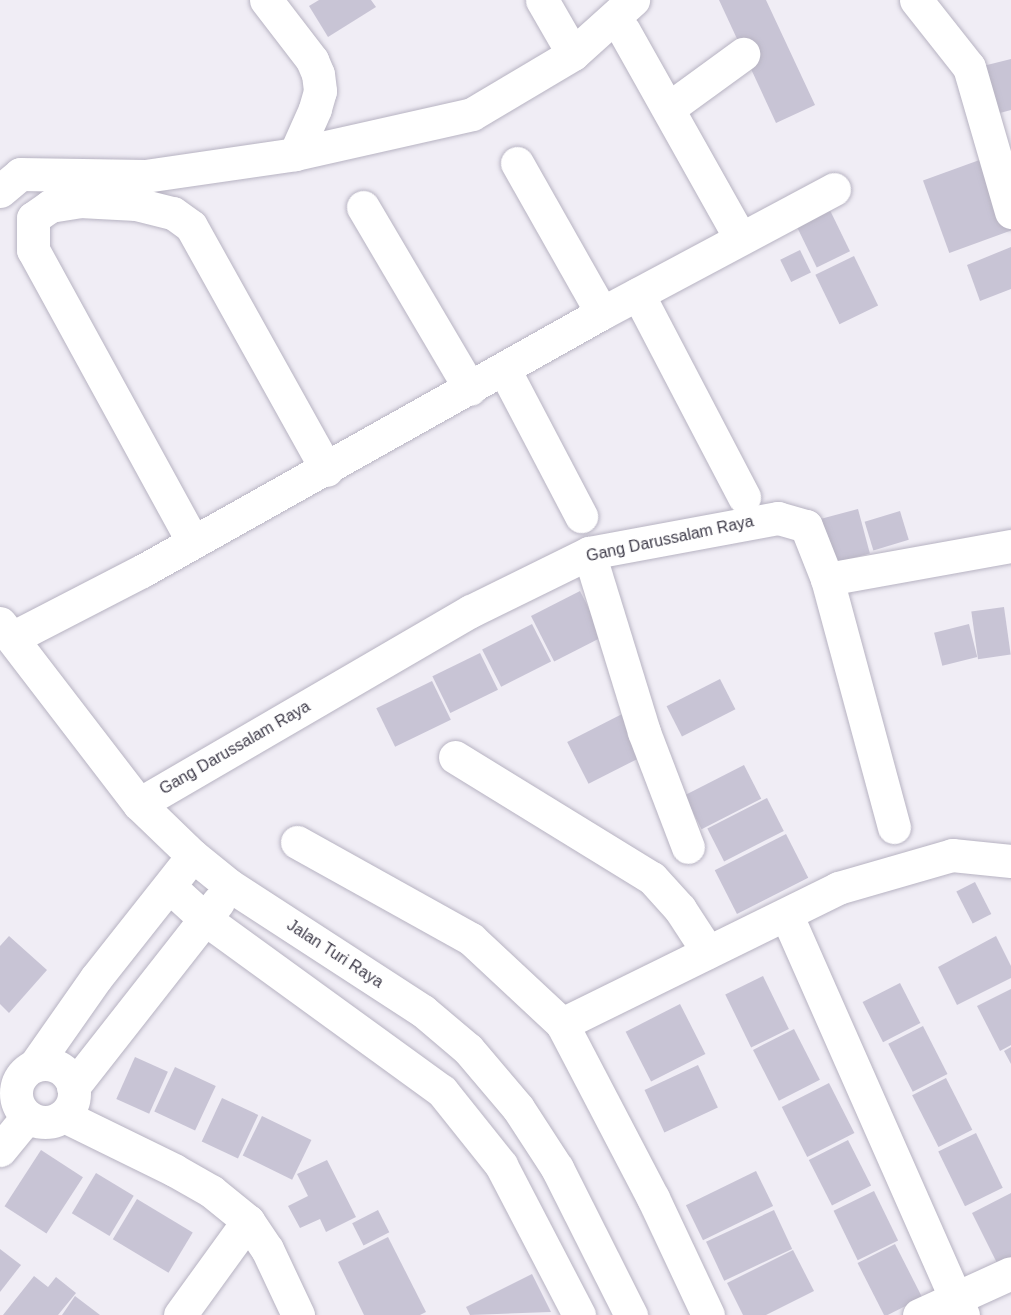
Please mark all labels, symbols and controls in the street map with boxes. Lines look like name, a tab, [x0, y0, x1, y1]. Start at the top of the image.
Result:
street label: Gang Darussalam Raya	[584, 512, 756, 566]
street label: Gang Darussalam Raya	[156, 697, 314, 799]
street label: Jalan Turi Raya	[283, 916, 387, 992]

